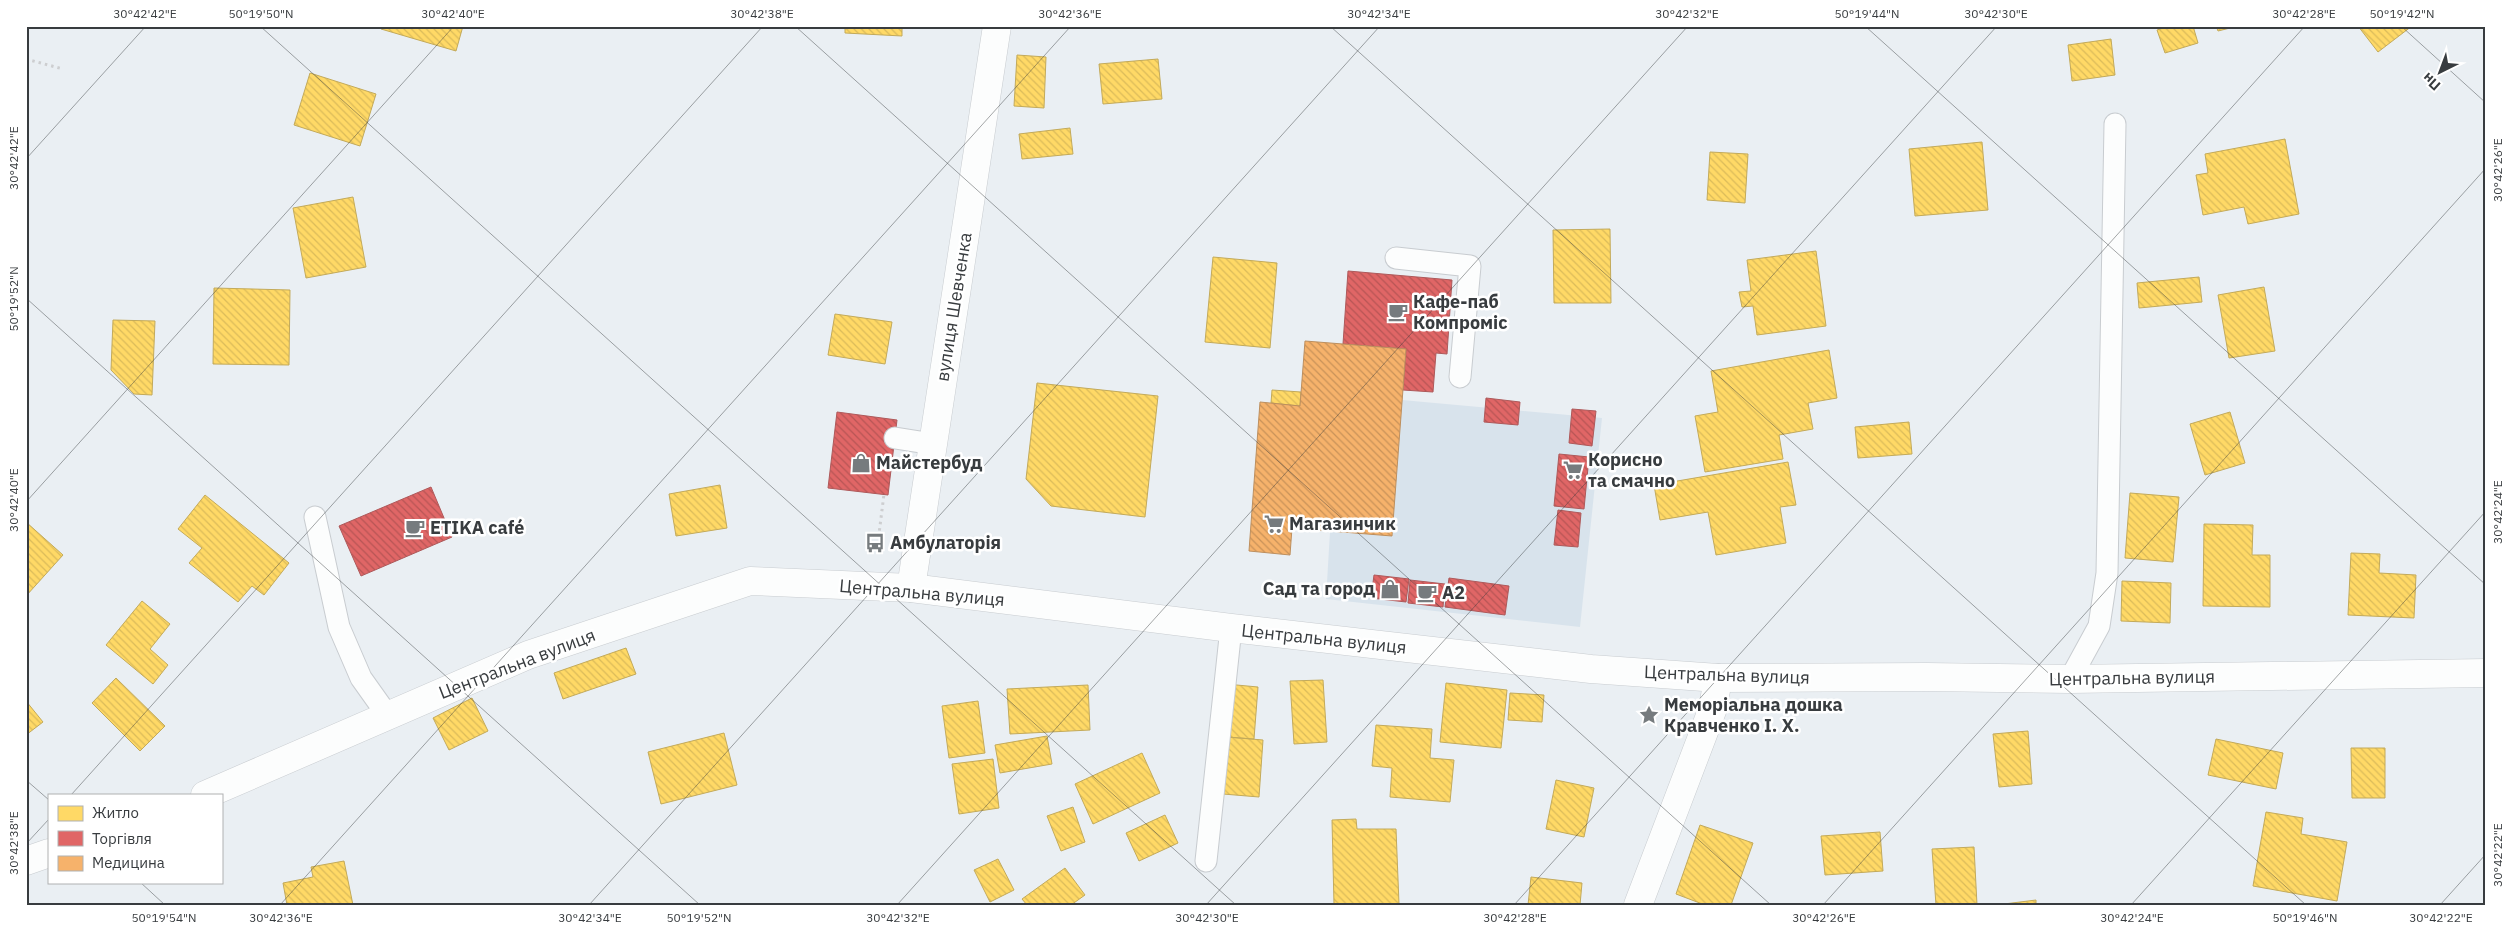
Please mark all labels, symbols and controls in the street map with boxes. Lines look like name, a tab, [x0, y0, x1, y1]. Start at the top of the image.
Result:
text: 30°42'42"E	[113, 6, 177, 21]
text: 50°19'50"N	[228, 6, 294, 21]
text: 30°42'40"E	[421, 6, 485, 21]
text: 30°42'38"E	[730, 6, 794, 21]
text: 30°42'36"E	[1038, 6, 1102, 21]
text: 30°42'34"E	[1347, 6, 1411, 21]
text: 30°42'32"E	[1655, 6, 1719, 21]
text: 50°19'44"N	[1834, 6, 1900, 21]
text: 30°42'30"E	[1964, 6, 2028, 21]
text: 30°42'28"E	[2272, 6, 2336, 21]
text: 50°19'42"N	[2369, 6, 2435, 21]
north arrow	[2414, 48, 2464, 98]
text: Пн	[2418, 69, 2444, 95]
text: 30°42'42"E	[6, 126, 21, 190]
text: 30°42'26"E	[2490, 138, 2505, 202]
street label: вулиця Шевченка	[930, 230, 977, 383]
text: 50°19'52"N	[6, 266, 21, 332]
place label: Кафе-паб Компроміс	[1413, 290, 1508, 334]
cafe icon: Кафе-паб Компроміс	[1387, 301, 1409, 323]
place label: Корисно та смачно	[1588, 448, 1675, 492]
place label: Майстербуд	[876, 451, 983, 474]
shop icon: Майстербуд	[850, 452, 872, 474]
supermarket icon: Корисно та смачно	[1562, 459, 1584, 481]
text: 30°42'40"E	[6, 468, 21, 532]
text: 30°42'24"E	[2490, 480, 2505, 544]
place label: Магазинчик	[1289, 512, 1396, 535]
supermarket icon: Магазинчик	[1263, 513, 1285, 535]
place label: ETIKA café	[430, 516, 524, 539]
cafe icon: ETIKA café	[404, 517, 426, 539]
place label: Амбулаторія	[890, 531, 1001, 554]
bus stop icon: Амбулаторія	[864, 532, 886, 554]
street label: Центральна вулиця	[838, 574, 1006, 611]
place label: Сад та город	[1263, 577, 1375, 600]
shop icon: Сад та город	[1379, 578, 1401, 600]
place label: А2	[1442, 581, 1465, 604]
cafe icon: А2	[1416, 582, 1438, 604]
street label: Центральна вулиця	[1240, 618, 1408, 659]
street label: Центральна вулиця	[435, 623, 598, 704]
street label: Центральна вулиця	[1644, 660, 1810, 689]
street label: Центральна вулиця	[2049, 665, 2215, 690]
place label: Меморіальна дошка Кравченко І. Х.	[1664, 693, 1843, 737]
place icon: Меморіальна дошка Кравченко І. Х.	[1638, 704, 1660, 726]
legend	[48, 794, 222, 884]
text: Житло	[92, 803, 139, 822]
text: 30°42'38"E	[6, 811, 21, 875]
text: 30°42'22"E	[2490, 823, 2505, 887]
text: Торгівля	[92, 829, 152, 848]
text: Медицина	[92, 853, 165, 872]
text: 50°19'54"N	[131, 910, 197, 925]
text: 30°42'36"E	[249, 910, 313, 925]
text: 30°42'34"E	[558, 910, 622, 925]
text: 50°19'52"N	[666, 910, 732, 925]
text: 30°42'32"E	[866, 910, 930, 925]
text: 30°42'30"E	[1175, 910, 1239, 925]
text: 30°42'28"E	[1483, 910, 1547, 925]
text: 30°42'26"E	[1792, 910, 1856, 925]
text: 30°42'24"E	[2100, 910, 2164, 925]
text: 50°19'46"N	[2272, 910, 2338, 925]
text: 30°42'22"E	[2409, 910, 2473, 925]

